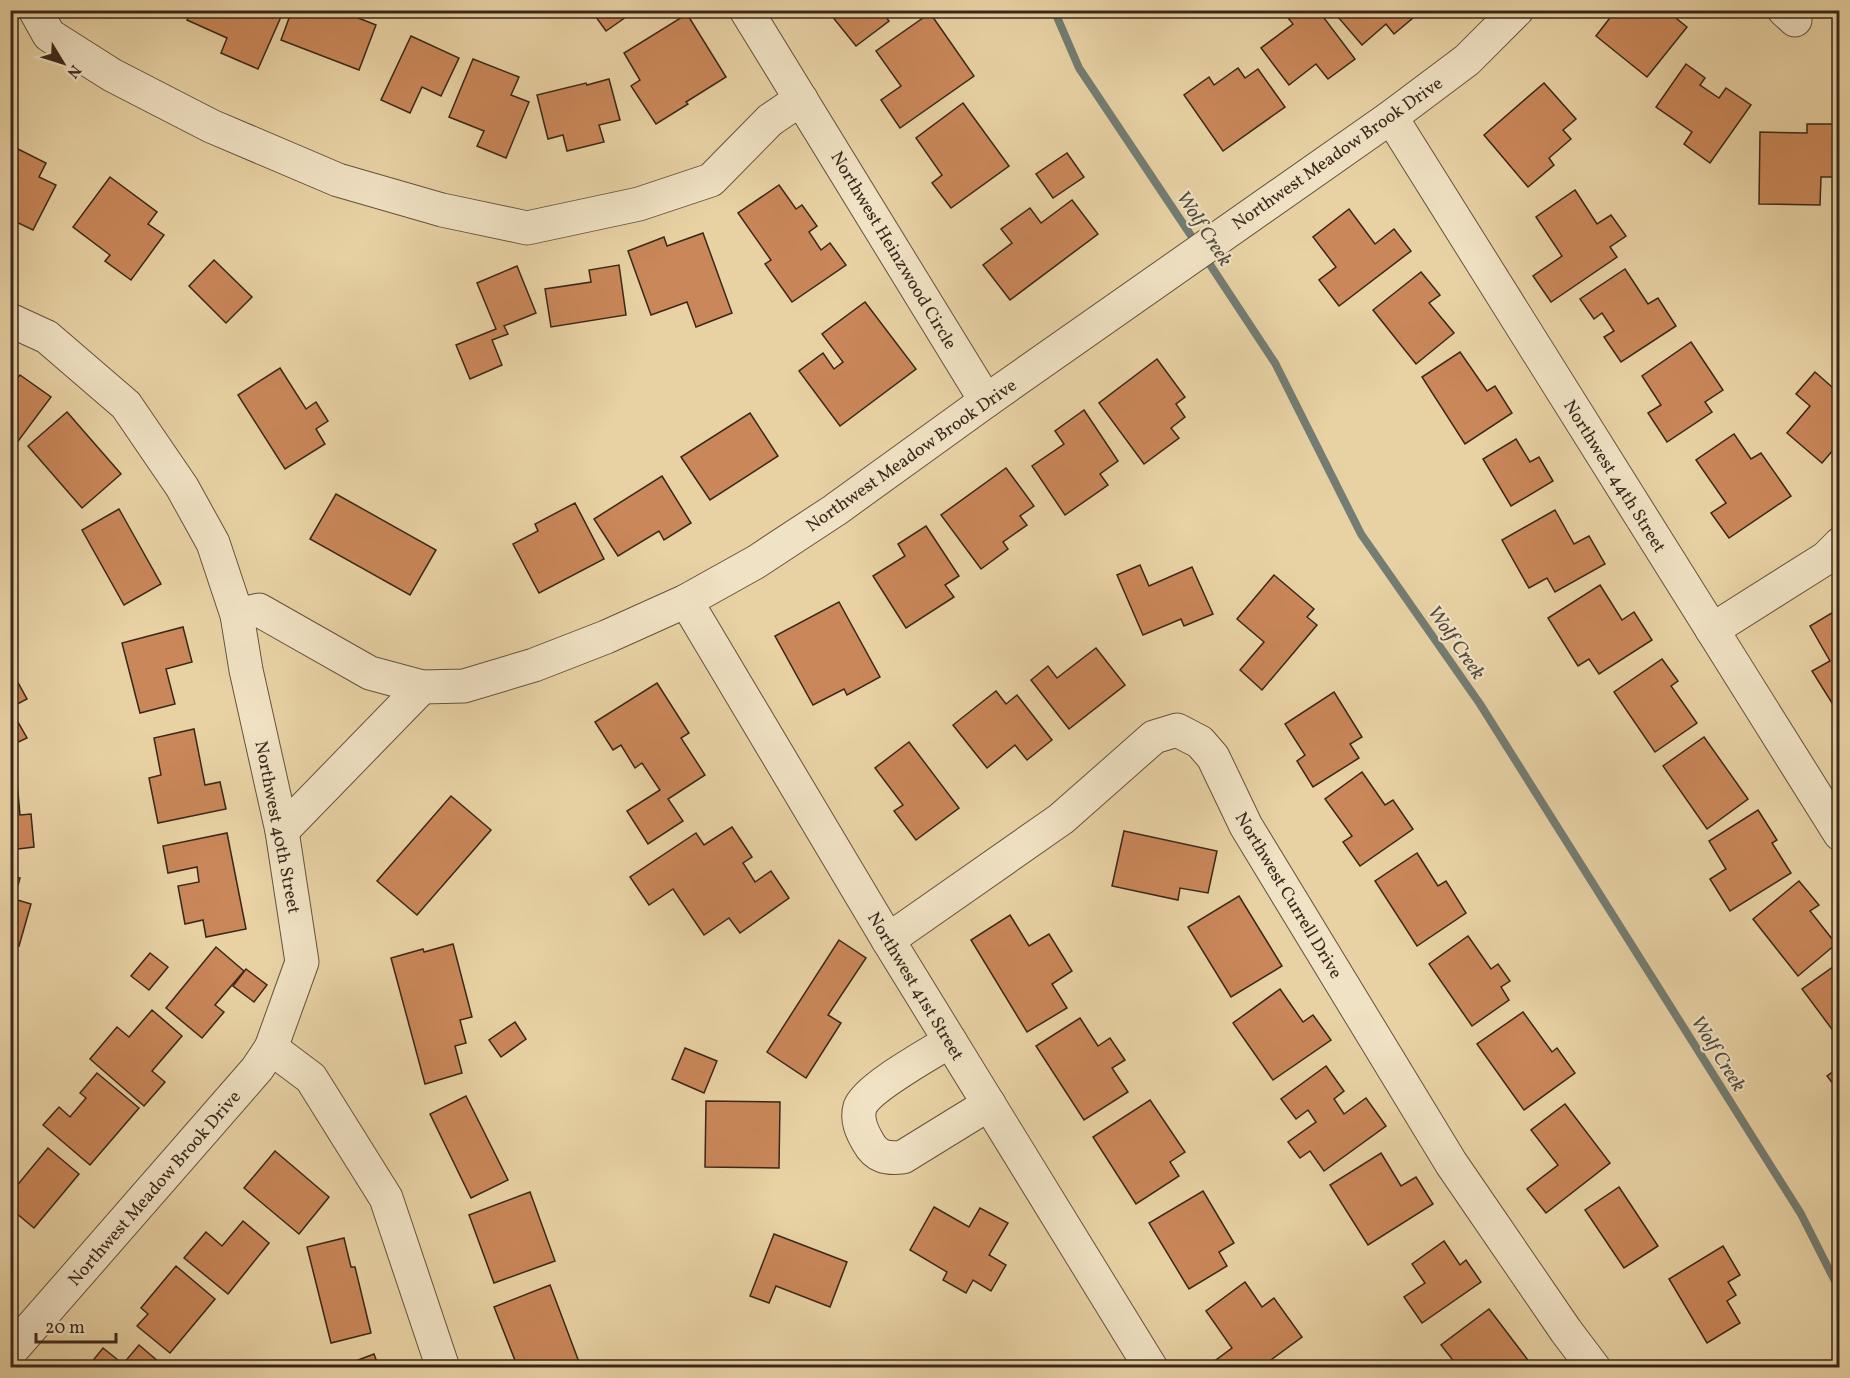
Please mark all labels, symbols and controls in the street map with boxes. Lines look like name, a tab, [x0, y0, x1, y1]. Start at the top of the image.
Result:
north arrow	[33, 33, 93, 93]
text: N	[61, 60, 85, 83]
street label: Northwest Meadow Brook Drive	[1227, 72, 1448, 237]
street label: Northwest Heinzwood Circle	[824, 147, 962, 354]
water label: Wolf Creek	[1168, 186, 1238, 272]
street label: Northwest Meadow Brook Drive	[801, 374, 1022, 539]
street label: Northwest 44th Street	[1556, 396, 1671, 558]
water label: Wolf Creek	[1420, 600, 1491, 686]
street label: Northwest 40th Street	[247, 739, 306, 916]
street label: Northwest Currell Drive	[1228, 808, 1347, 984]
street label: Northwest 41st Street	[860, 908, 969, 1066]
water label: Wolf Creek	[1683, 1011, 1752, 1098]
street label: Northwest Meadow Brook Drive	[63, 1086, 247, 1292]
scale bar	[36, 1306, 116, 1344]
text: 20 m	[45, 1316, 85, 1341]

